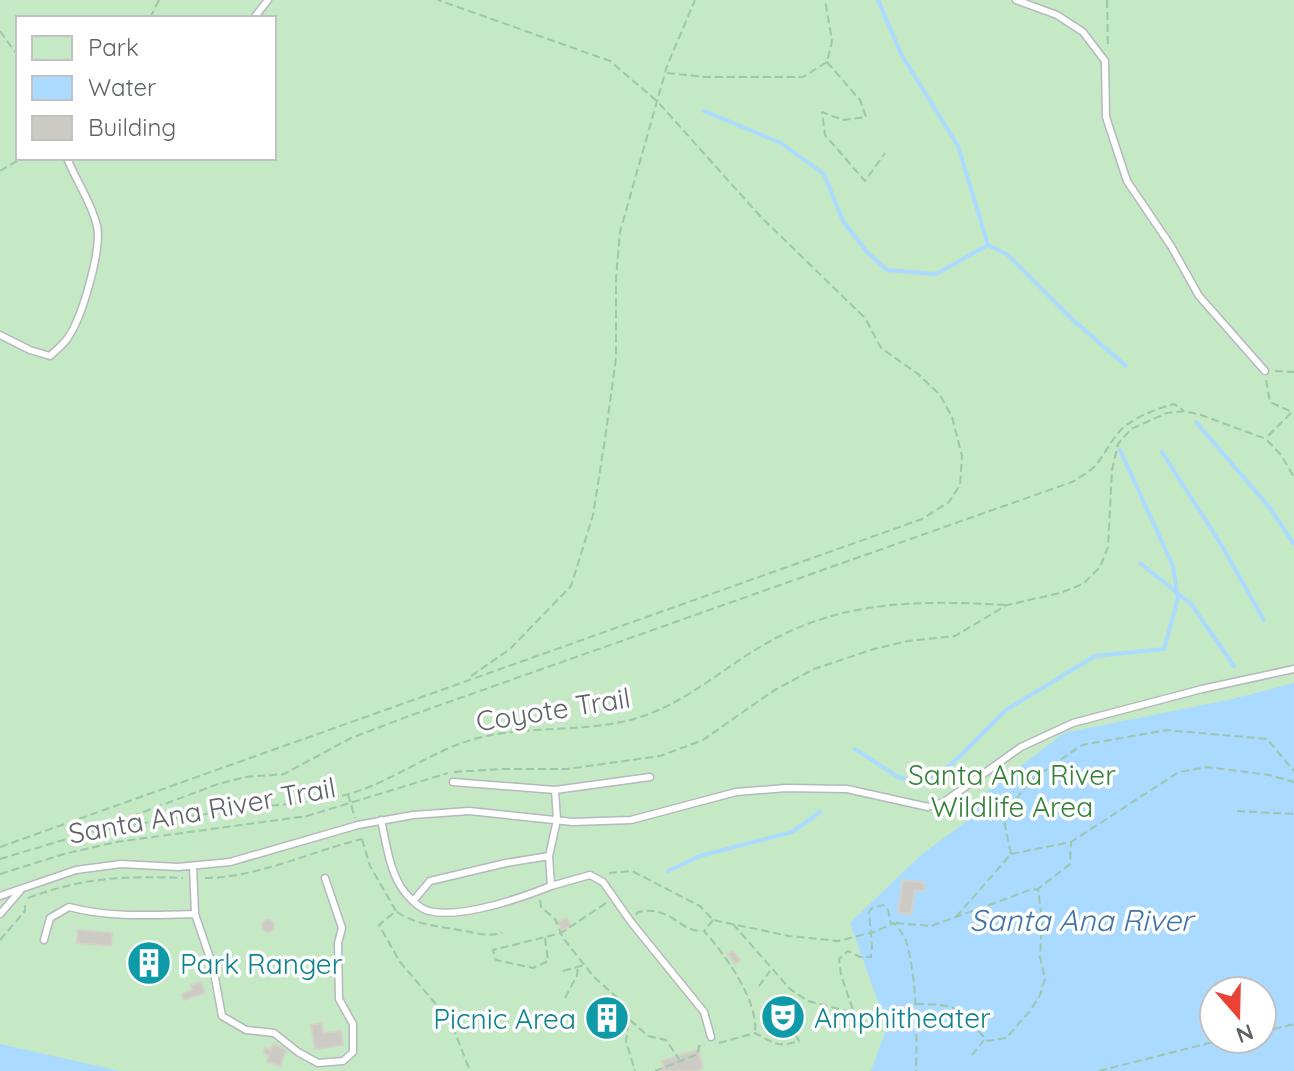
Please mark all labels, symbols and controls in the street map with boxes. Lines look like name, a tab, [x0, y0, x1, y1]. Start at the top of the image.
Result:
legend	[16, 16, 276, 160]
text: Park	[88, 32, 139, 62]
text: Water	[88, 72, 156, 102]
text: Building	[88, 112, 176, 142]
street label: Coyote Trail	[473, 680, 633, 738]
park label: Santa Ana River Wildlife Area	[908, 757, 1116, 824]
street label: Santa Ana River Trail	[66, 769, 338, 851]
water label: Santa Ana River	[970, 901, 1196, 939]
building icon: Park Ranger	[125, 939, 173, 987]
place label: Park Ranger	[180, 946, 343, 981]
north arrow	[1198, 975, 1278, 1055]
theatre icon: Amphitheater	[759, 993, 807, 1041]
building icon: Picnic Area	[583, 994, 631, 1042]
place label: Amphitheater	[814, 1000, 991, 1035]
place label: Picnic Area	[433, 1001, 576, 1036]
text: N	[1232, 1018, 1257, 1050]

